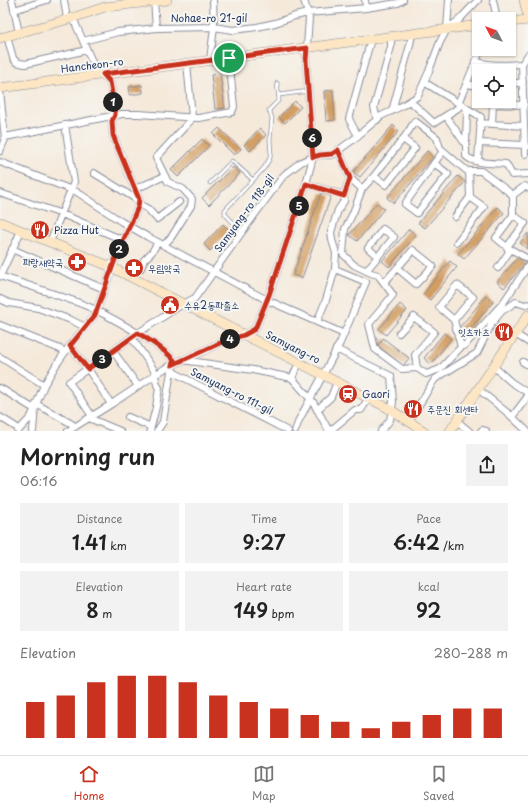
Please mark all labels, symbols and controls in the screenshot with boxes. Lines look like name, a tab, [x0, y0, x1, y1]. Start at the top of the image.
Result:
street label: Nohae-ro 21-gil	[171, 10, 247, 25]
north arrow	[472, 12, 516, 56]
map controls	[472, 12, 516, 108]
pin	[212, 41, 246, 75]
icon: arrive	[218, 47, 240, 69]
street label: Hancheon-ro	[60, 53, 125, 76]
button: locate	[472, 64, 516, 108]
pin: 1	[103, 92, 123, 112]
text: 1	[110, 93, 116, 110]
pin: 6	[302, 128, 322, 148]
text: 6	[308, 129, 316, 146]
street label: Samyang-ro 118-gil	[210, 170, 277, 255]
pin: 5	[289, 196, 309, 216]
text: 5	[295, 197, 303, 214]
restaurant icon: Pizza Hut	[29, 219, 51, 241]
place label: Pizza Hut	[54, 222, 99, 237]
pin: 2	[109, 239, 129, 259]
text: 2	[115, 240, 123, 257]
pharmacy icon: 파랑새약국	[66, 251, 88, 273]
place label: 파랑새약국	[23, 254, 63, 269]
pharmacy icon: 우림약국	[123, 257, 145, 279]
place label: 우림약국	[148, 260, 180, 275]
public building icon: 수유2동파출소	[159, 294, 181, 316]
place label: 수유2동파출소	[184, 297, 239, 312]
restaurant icon: 잇츠카츠	[493, 321, 515, 343]
place label: 잇츠카츠	[458, 324, 490, 339]
street label: Samyang-ro	[263, 326, 324, 367]
pin: 4	[220, 329, 240, 349]
text: 4	[226, 330, 234, 347]
pin: 3	[92, 349, 112, 369]
text: 3	[98, 350, 106, 367]
street label: Samyang-ro 111-gil	[188, 363, 276, 418]
station icon: Gaori	[337, 383, 359, 405]
place label: Gaori	[362, 386, 390, 401]
restaurant icon: 주문진 회센타	[402, 398, 424, 420]
place label: 주문진 회센타	[427, 401, 479, 416]
text: Morning run	[20, 439, 155, 472]
button: share	[466, 444, 508, 486]
text: 06:16	[20, 471, 57, 490]
text: Distance	[76, 510, 122, 527]
text: Time	[251, 510, 277, 527]
text: Pace	[416, 510, 441, 527]
text: 1.41	[72, 527, 107, 557]
text: 9:27	[243, 527, 285, 557]
text: 6:42	[393, 527, 440, 557]
text: km	[107, 537, 127, 554]
text: /km	[440, 537, 464, 554]
text: Elevation	[76, 578, 123, 595]
text: Heart rate	[236, 578, 292, 595]
text: kcal	[418, 578, 440, 595]
text: 8	[86, 595, 99, 625]
text: 149	[233, 595, 268, 625]
text: 92	[416, 595, 441, 625]
text: m	[99, 605, 112, 622]
text: bpm	[268, 605, 295, 622]
text: Elevation	[20, 643, 76, 662]
text: 280–288 m	[434, 643, 508, 662]
tab: Home	[74, 763, 104, 804]
tab: Map	[252, 763, 275, 804]
tab: Saved	[423, 763, 454, 804]

